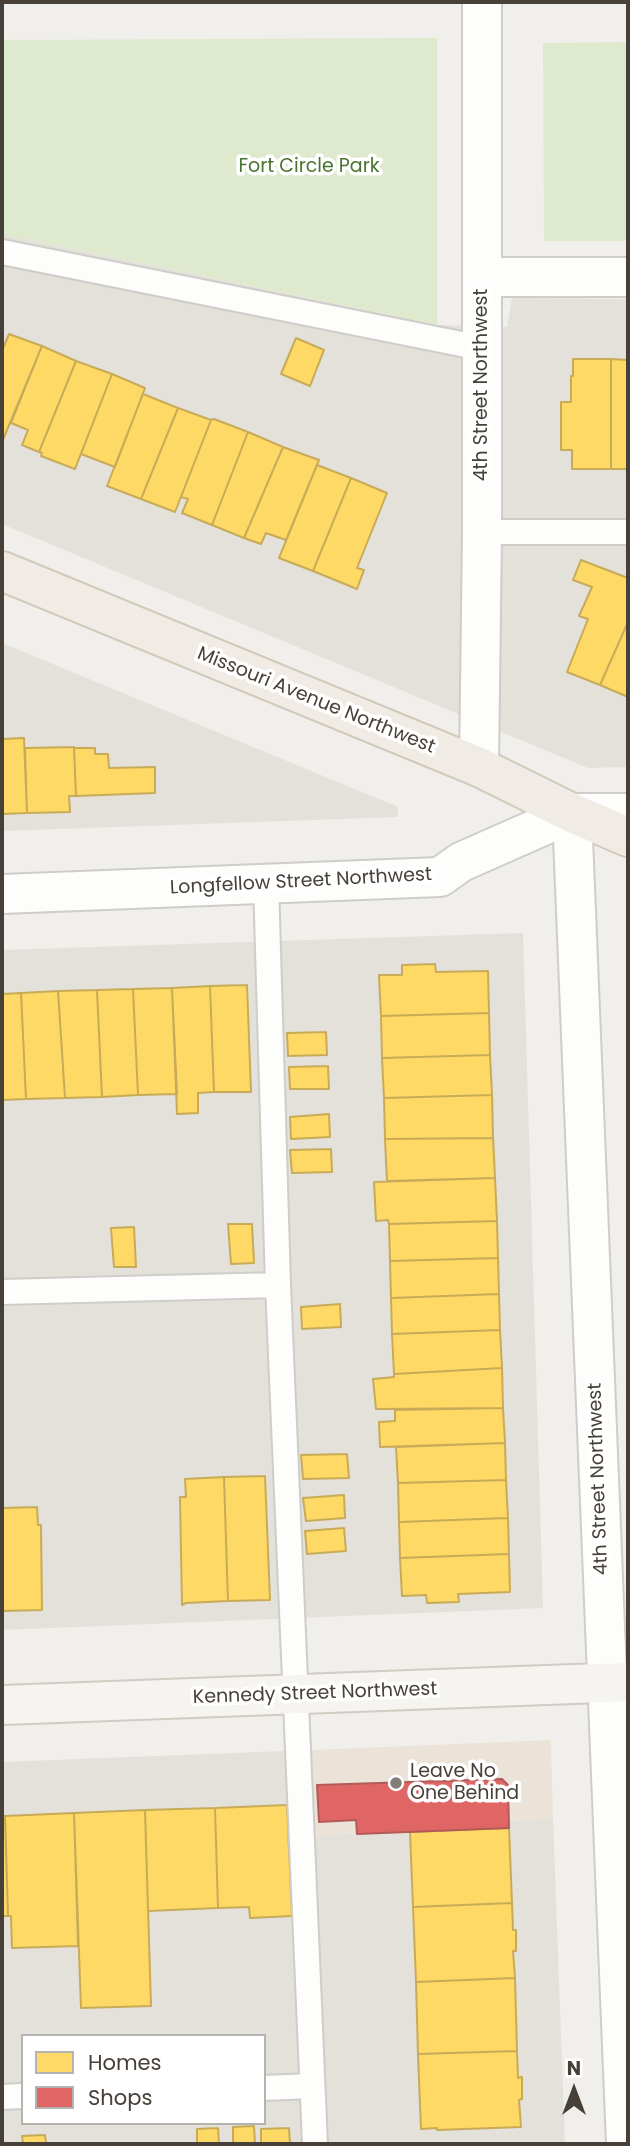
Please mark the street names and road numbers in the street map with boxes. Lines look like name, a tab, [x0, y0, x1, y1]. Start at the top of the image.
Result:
street label: 4th Street Northwest	[471, 289, 493, 481]
street label: Missouri Avenue Northwest	[194, 643, 438, 759]
street label: Longfellow Street Northwest	[170, 864, 432, 900]
street label: 4th Street Northwest	[584, 1382, 614, 1576]
street label: Kennedy Street Northwest	[192, 1678, 438, 1710]

